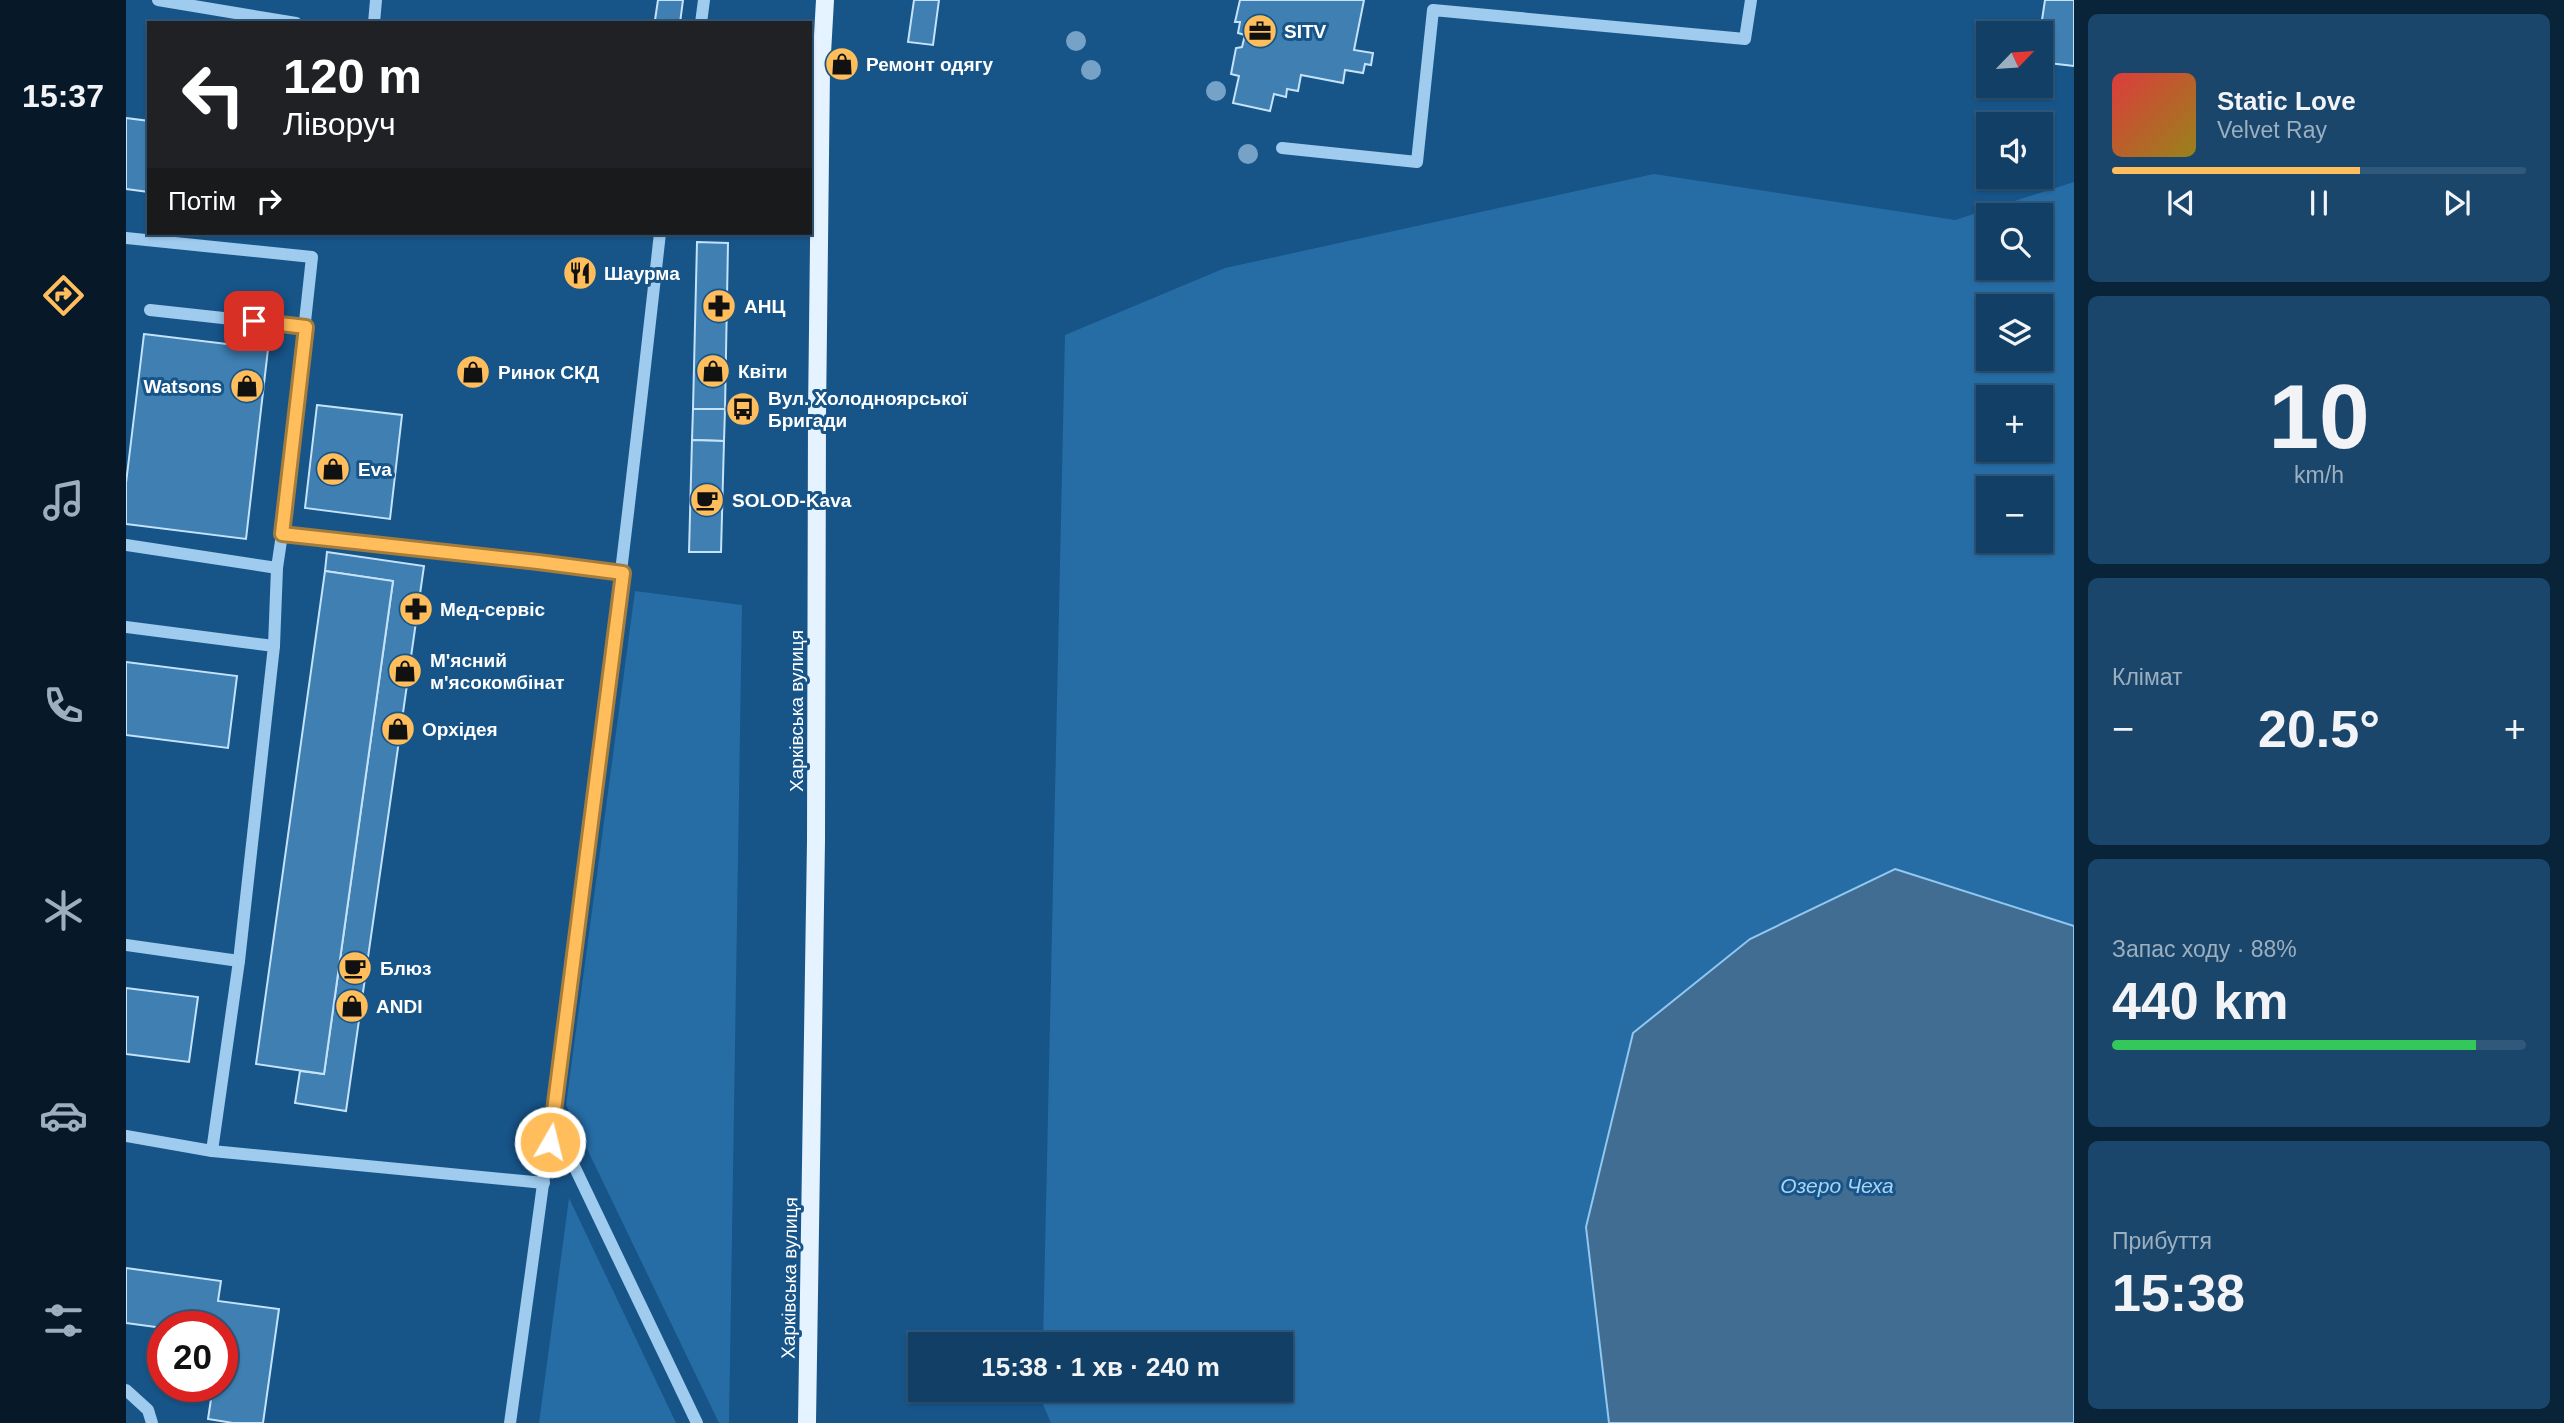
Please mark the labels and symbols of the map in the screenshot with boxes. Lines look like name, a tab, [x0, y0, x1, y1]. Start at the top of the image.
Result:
office icon: SITV	[1241, 12, 1279, 50]
place label: SITV	[1284, 21, 1327, 42]
north arrow	[1976, 21, 2053, 98]
shop icon: Ремонт одягу	[823, 45, 861, 83]
place label: Ремонт одягу	[866, 54, 993, 75]
restaurant icon: Шаурма	[561, 254, 599, 292]
place label: Шаурма	[604, 263, 680, 284]
pharmacy icon: АНЦ	[700, 287, 738, 325]
pin	[224, 291, 284, 351]
place label: АНЦ	[744, 296, 785, 317]
shop icon: Квіти	[694, 352, 732, 390]
shop icon: Ринок СКД	[454, 353, 492, 391]
place label: Квіти	[738, 361, 788, 382]
place label: Ринок СКД	[498, 362, 600, 383]
shop icon: Watsons	[228, 367, 266, 405]
place label: Watsons	[144, 376, 222, 397]
place label: Вул. Холодноярської Бригади	[768, 388, 968, 431]
bus stop icon: Вул. Холодноярської Бригади	[724, 390, 762, 428]
shop icon: Eva	[314, 450, 352, 488]
place label: Eva	[358, 459, 392, 480]
cafe icon: SOLOD-Kava	[688, 481, 726, 519]
place label: SOLOD-Kava	[732, 490, 852, 511]
pharmacy icon: Мед-сервіс	[397, 590, 435, 628]
place label: Мед-сервіс	[440, 599, 545, 620]
street label: Харківська вулиця	[786, 630, 807, 792]
place label: М'ясний м'ясокомбінат	[430, 650, 565, 693]
shop icon: М'ясний м'ясокомбінат	[386, 652, 424, 690]
shop icon: Орхідея	[379, 710, 417, 748]
place label: Орхідея	[422, 719, 498, 740]
cafe icon: Блюз	[336, 949, 374, 987]
place label: Блюз	[380, 958, 431, 979]
shop icon: ANDI	[333, 987, 371, 1025]
place label: ANDI	[376, 996, 422, 1017]
position arrow	[513, 1105, 587, 1179]
water label: Озеро Чеха	[1780, 1174, 1894, 1197]
street label: Харківська вулиця	[778, 1197, 801, 1359]
speed limit sign: 20	[147, 1311, 238, 1402]

